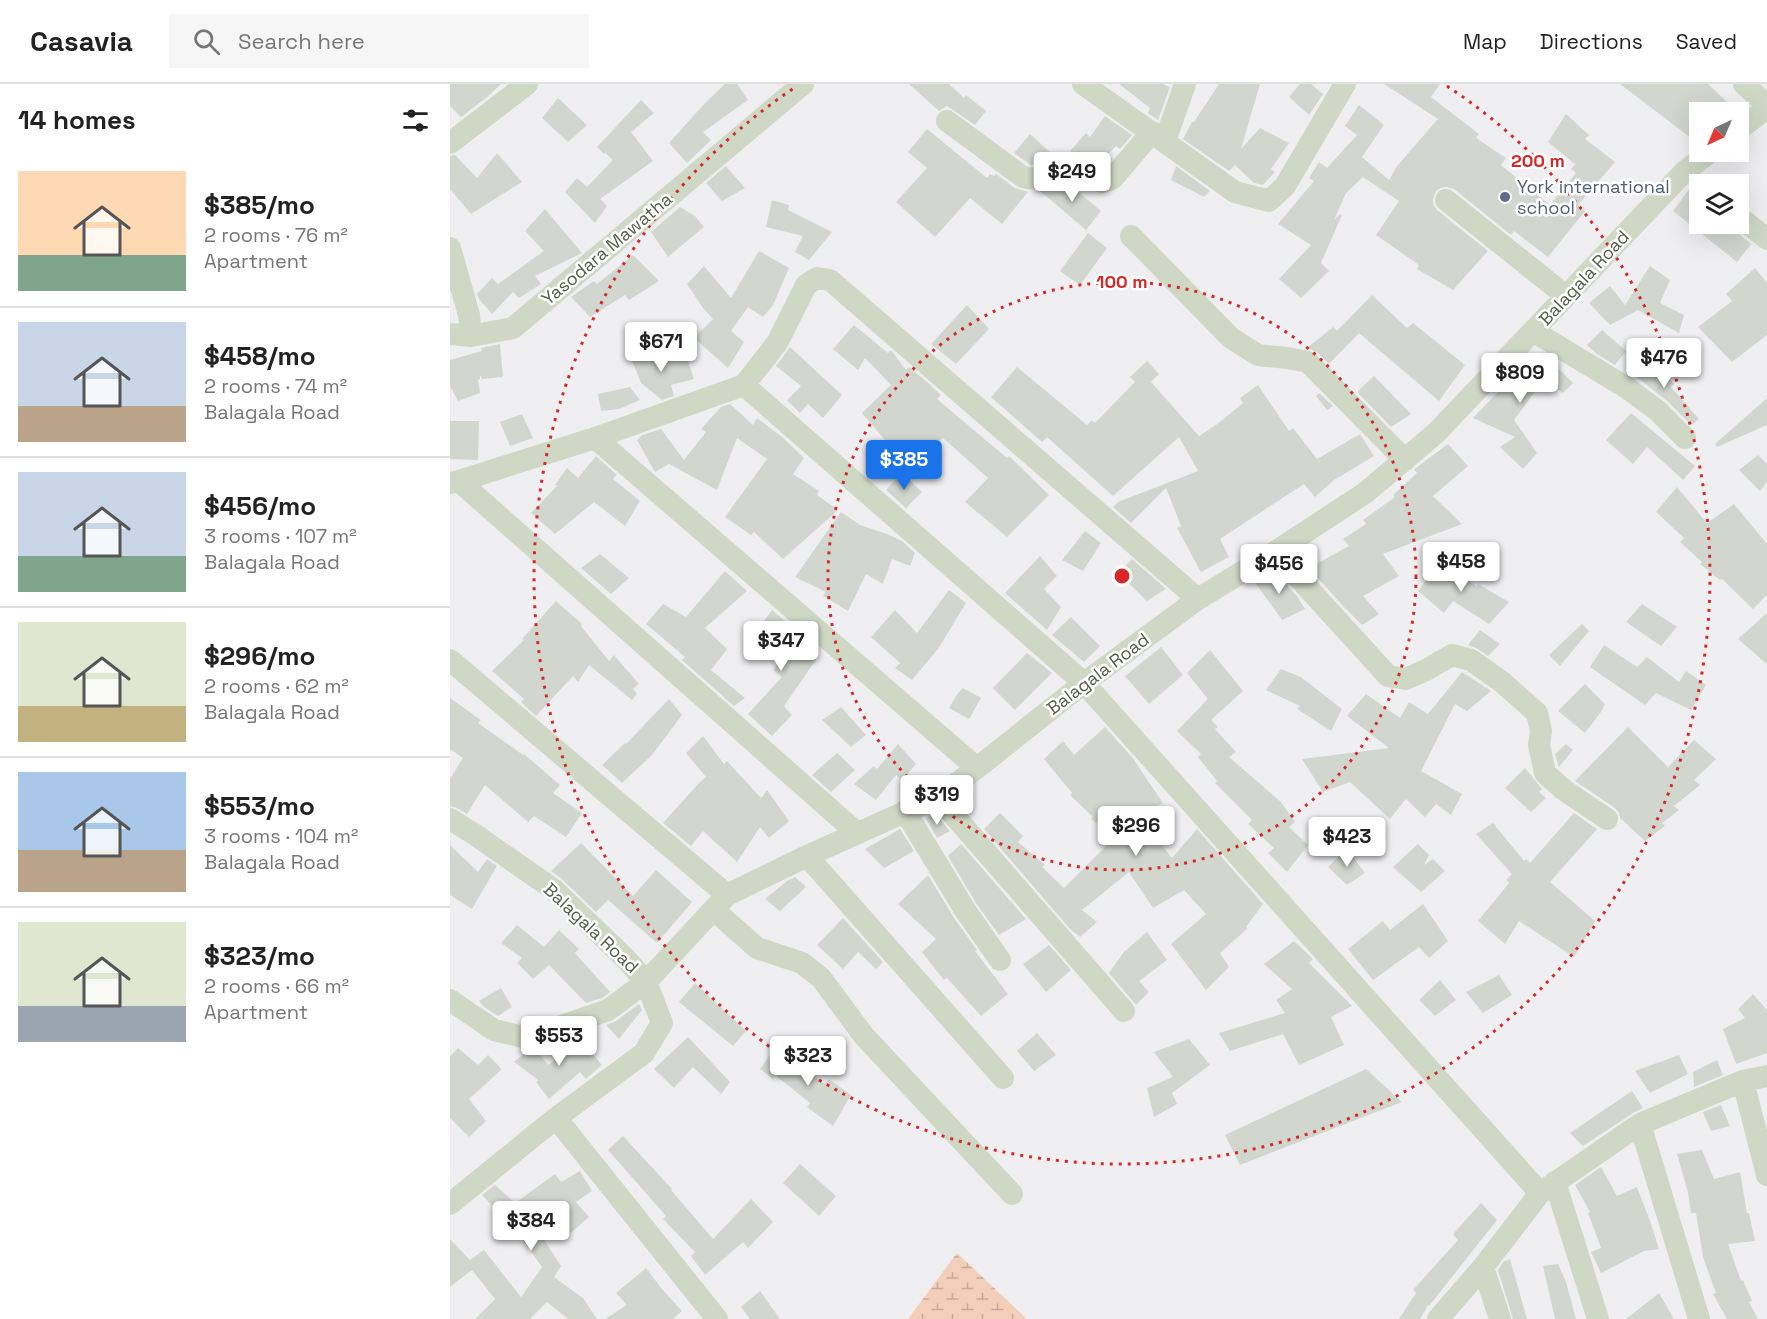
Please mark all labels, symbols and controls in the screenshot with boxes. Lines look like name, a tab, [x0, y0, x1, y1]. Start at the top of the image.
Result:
search box	[169, 14, 589, 68]
text: Casavia	[30, 23, 133, 59]
icon: search	[190, 25, 223, 58]
text: Search here	[238, 27, 365, 55]
text: Map	[1463, 28, 1507, 55]
text: Directions	[1540, 28, 1643, 55]
text: Saved	[1676, 28, 1737, 55]
north arrow	[1689, 102, 1749, 162]
map controls	[1689, 102, 1749, 234]
text: 14 homes	[18, 103, 136, 137]
icon: filters	[399, 104, 432, 137]
text: 200 m	[1511, 149, 1565, 172]
pin: $249	[1036, 152, 1108, 203]
text: $249	[1048, 158, 1096, 184]
button: layers	[1689, 174, 1749, 234]
place label: York international school	[1517, 175, 1670, 219]
street label: Yasodara Mawatha	[537, 187, 677, 310]
text: $385/mo	[204, 188, 315, 222]
marker: York international school	[1498, 190, 1512, 204]
icon: home	[66, 195, 138, 267]
text: 2 rooms · 76 m²	[204, 222, 348, 248]
street label: Balagala Road	[1534, 225, 1634, 330]
text: Apartment	[204, 248, 308, 274]
text: 100 m	[1096, 270, 1148, 293]
pin: $671	[625, 322, 697, 373]
text: $671	[639, 328, 683, 354]
pin: $476	[1628, 338, 1700, 389]
text: $458/mo	[204, 339, 316, 373]
text: $476	[1640, 344, 1688, 370]
icon: home	[66, 346, 138, 418]
pin: $809	[1484, 353, 1556, 404]
text: $809	[1495, 359, 1545, 385]
text: 2 rooms · 74 m²	[204, 373, 347, 399]
text: Balagala Road	[204, 399, 340, 425]
pin: $385	[868, 440, 940, 491]
text: $385	[880, 446, 928, 472]
text: $456/mo	[204, 489, 316, 523]
icon: home	[66, 496, 138, 568]
text: 3 rooms · 107 m²	[204, 523, 357, 549]
pin: $458	[1425, 542, 1497, 593]
pin: $456	[1243, 544, 1315, 595]
text: $458	[1437, 548, 1485, 574]
text: Balagala Road	[204, 549, 340, 575]
text: $456	[1254, 550, 1304, 576]
centre of rings	[1112, 566, 1132, 586]
pin: $347	[745, 621, 817, 672]
text: $347	[757, 627, 805, 653]
street label: Balagala Road	[1042, 628, 1153, 720]
text: $296/mo	[204, 639, 315, 673]
icon: home	[66, 646, 138, 718]
text: 2 rooms · 62 m²	[204, 673, 349, 699]
text: Balagala Road	[204, 699, 340, 725]
pin: $319	[901, 775, 973, 826]
text: $319	[914, 781, 960, 807]
text: $553/mo	[204, 789, 315, 823]
icon: home	[66, 796, 138, 868]
pin: $296	[1100, 806, 1172, 857]
text: $296	[1112, 812, 1160, 838]
pin: $423	[1311, 817, 1383, 868]
text: 3 rooms · 104 m²	[204, 823, 358, 849]
text: $423	[1323, 823, 1371, 849]
text: Balagala Road	[204, 849, 340, 875]
street label: Balagala Road	[539, 878, 644, 978]
text: $323/mo	[204, 939, 315, 973]
icon: home	[66, 946, 138, 1018]
text: 2 rooms · 66 m²	[204, 973, 349, 999]
text: Apartment	[204, 999, 308, 1025]
pin: $553	[523, 1016, 595, 1067]
text: $553	[535, 1022, 583, 1048]
pin: $323	[772, 1036, 844, 1087]
text: $323	[784, 1042, 832, 1068]
pin: $384	[495, 1201, 567, 1252]
text: $384	[507, 1207, 556, 1233]

